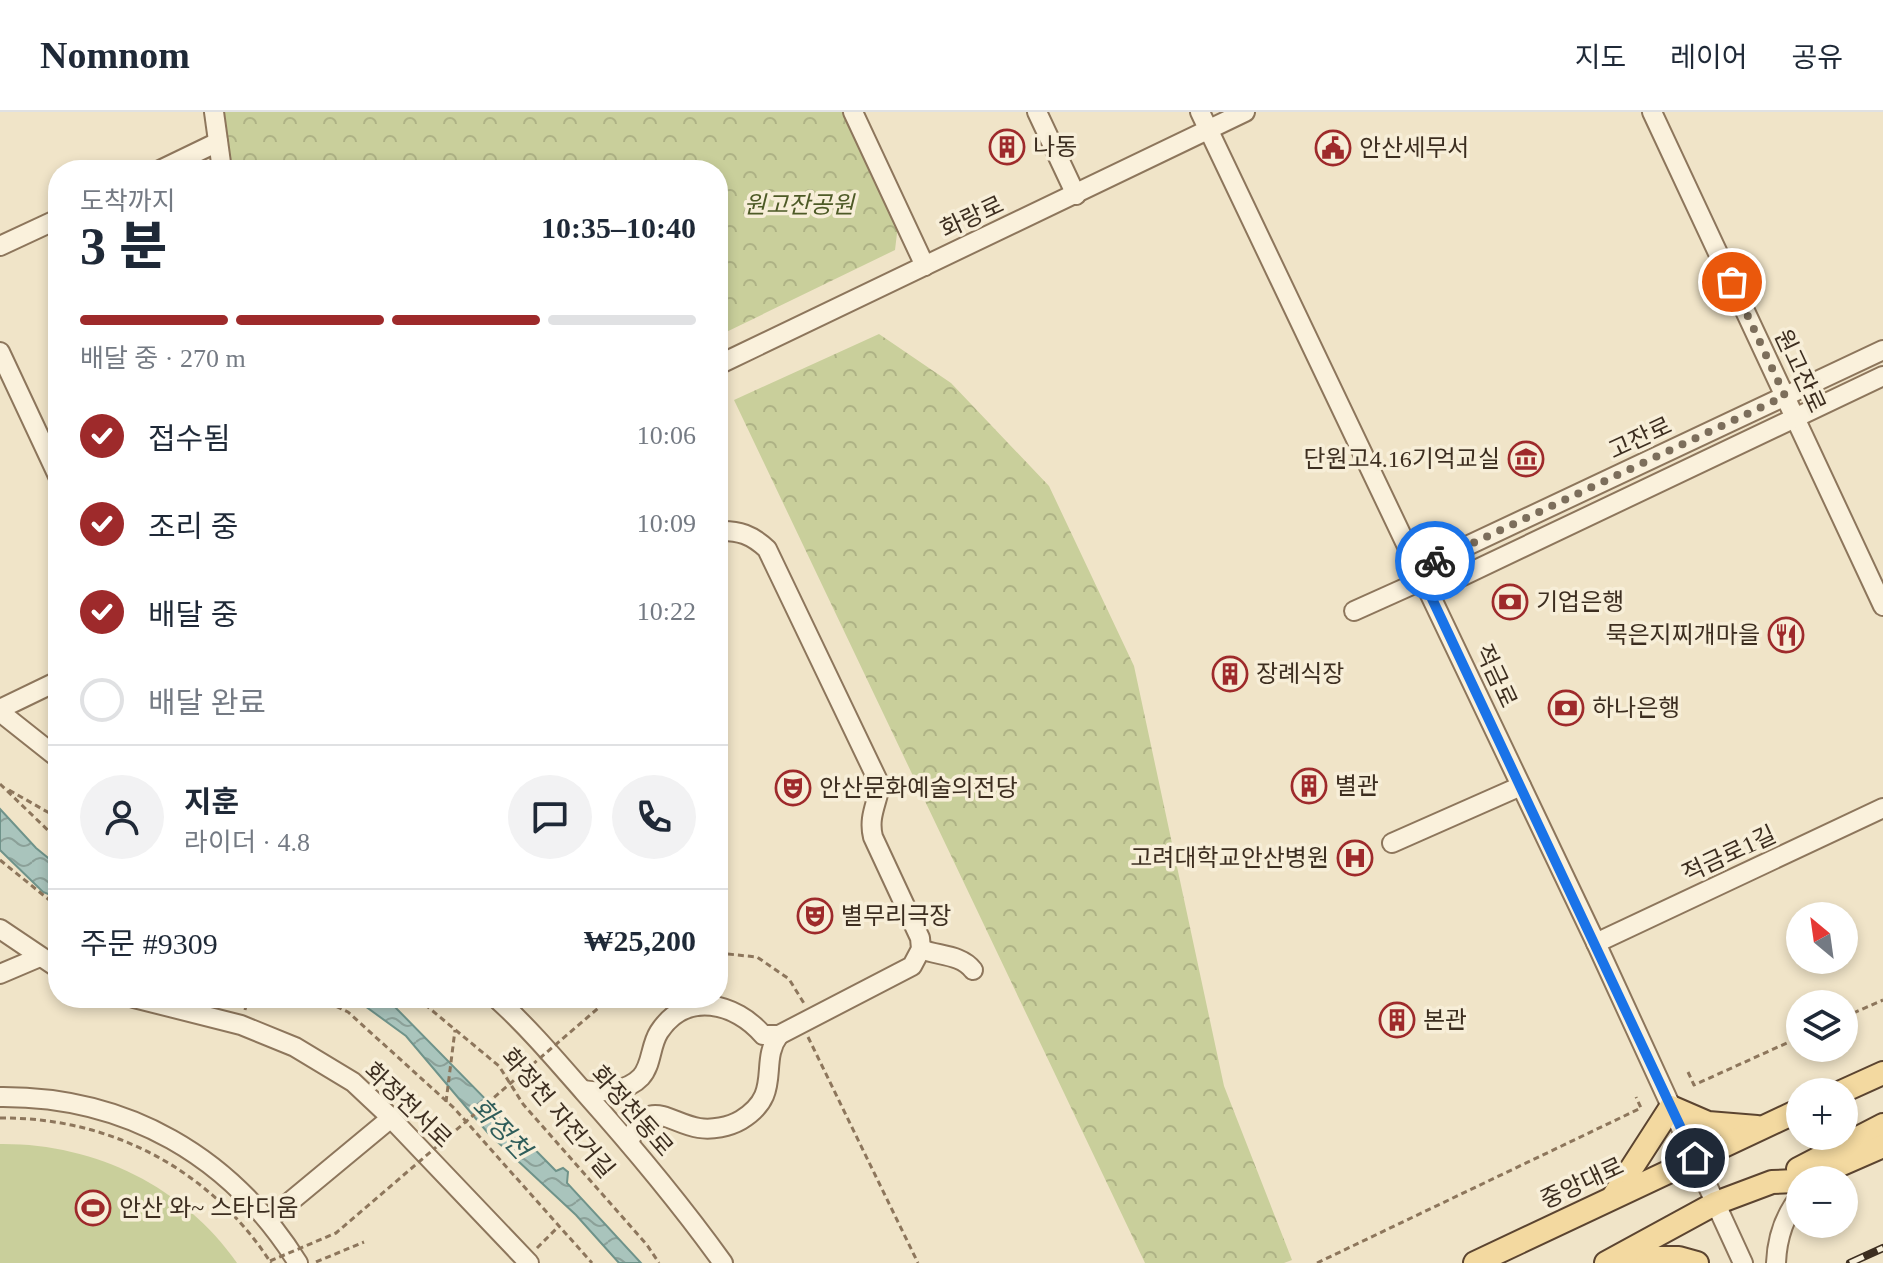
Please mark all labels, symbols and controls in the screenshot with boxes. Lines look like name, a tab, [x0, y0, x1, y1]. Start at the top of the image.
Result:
text: Nomnom	[40, 34, 190, 76]
text: 지도	[1575, 42, 1626, 73]
text: 레이어	[1670, 42, 1747, 73]
text: 공유	[1791, 42, 1843, 73]
building icon: 나동	[988, 128, 1026, 166]
public building icon: 안산세무서	[1314, 129, 1352, 167]
place label: 나동	[1033, 134, 1077, 160]
place label: 안산세무서	[1359, 135, 1469, 161]
text: 도착까지	[80, 187, 176, 216]
street label: 화랑로	[936, 191, 1008, 243]
park label: 원고잔공원	[744, 192, 856, 218]
text: 10:35–10:40	[541, 211, 696, 244]
text: 3 분	[80, 218, 167, 275]
pin	[1698, 248, 1766, 316]
icon: bag	[1710, 260, 1754, 304]
street label: 원고잔로	[1770, 325, 1830, 417]
text: 배달 중 · 270 m	[80, 344, 246, 373]
street label: 고잔로	[1604, 412, 1676, 464]
icon: check	[80, 414, 124, 458]
text: 10:06	[637, 421, 696, 450]
text: 접수됨	[148, 422, 231, 455]
museum icon: 단원고4.16기억교실	[1507, 440, 1545, 478]
place label: 단원고4.16기억교실	[1303, 446, 1500, 472]
icon: check	[80, 502, 124, 546]
text: 10:09	[637, 509, 696, 538]
text: 조리 중	[148, 510, 238, 543]
courier	[1395, 521, 1475, 601]
icon: bike	[1413, 539, 1457, 583]
bank icon: 기업은행	[1491, 583, 1529, 621]
place label: 기업은행	[1536, 589, 1624, 615]
icon: check	[80, 590, 124, 634]
text: 10:22	[637, 597, 696, 626]
text: 배달 중	[148, 598, 238, 631]
restaurant icon: 묵은지찌개마을	[1767, 616, 1805, 654]
place label: 묵은지찌개마을	[1605, 622, 1760, 648]
street label: 적금로	[1470, 640, 1522, 712]
building icon: 장례식장	[1211, 655, 1249, 693]
place label: 장례식장	[1256, 661, 1344, 687]
text: 배달 완료	[148, 686, 266, 719]
bank icon: 하나은행	[1547, 689, 1585, 727]
place label: 하나은행	[1592, 695, 1680, 721]
building icon: 별관	[1290, 767, 1328, 805]
theatre icon: 안산문화예술의전당	[774, 769, 812, 807]
place label: 별관	[1335, 773, 1379, 799]
button: person	[80, 775, 164, 859]
button: chat	[508, 775, 592, 859]
button: phone	[612, 775, 696, 859]
place label: 안산문화예술의전당	[819, 775, 1018, 801]
text: 지훈	[184, 785, 239, 818]
street label: 적금로1길	[1678, 821, 1780, 887]
text: 라이더 · 4.8	[184, 828, 310, 857]
hospital icon: 고려대학교안산병원	[1336, 839, 1374, 877]
place label: 고려대학교안산병원	[1130, 845, 1329, 871]
theatre icon: 별무리극장	[796, 897, 834, 935]
north arrow	[1786, 902, 1858, 974]
map controls	[1786, 902, 1858, 1238]
place label: 별무리극장	[841, 903, 951, 929]
text: ₩25,200	[584, 924, 696, 957]
text: 주문 #9309	[80, 927, 218, 960]
button: layers	[1786, 990, 1858, 1062]
building icon: 본관	[1378, 1001, 1416, 1039]
place label: 본관	[1423, 1007, 1467, 1033]
street label: 화정천 자전거길	[495, 1042, 621, 1184]
street label: 화정천서로	[359, 1057, 457, 1153]
street label: 화정천동로	[586, 1061, 678, 1161]
button: +	[1786, 1078, 1858, 1150]
water label: 화정천	[465, 1091, 537, 1165]
pin	[1661, 1124, 1729, 1192]
icon: home	[1673, 1136, 1717, 1180]
street label: 중앙대로	[1536, 1153, 1628, 1213]
button: −	[1786, 1166, 1858, 1238]
sports icon: 안산 와~ 스타디움	[74, 1189, 112, 1227]
place label: 안산 와~ 스타디움	[119, 1195, 299, 1221]

